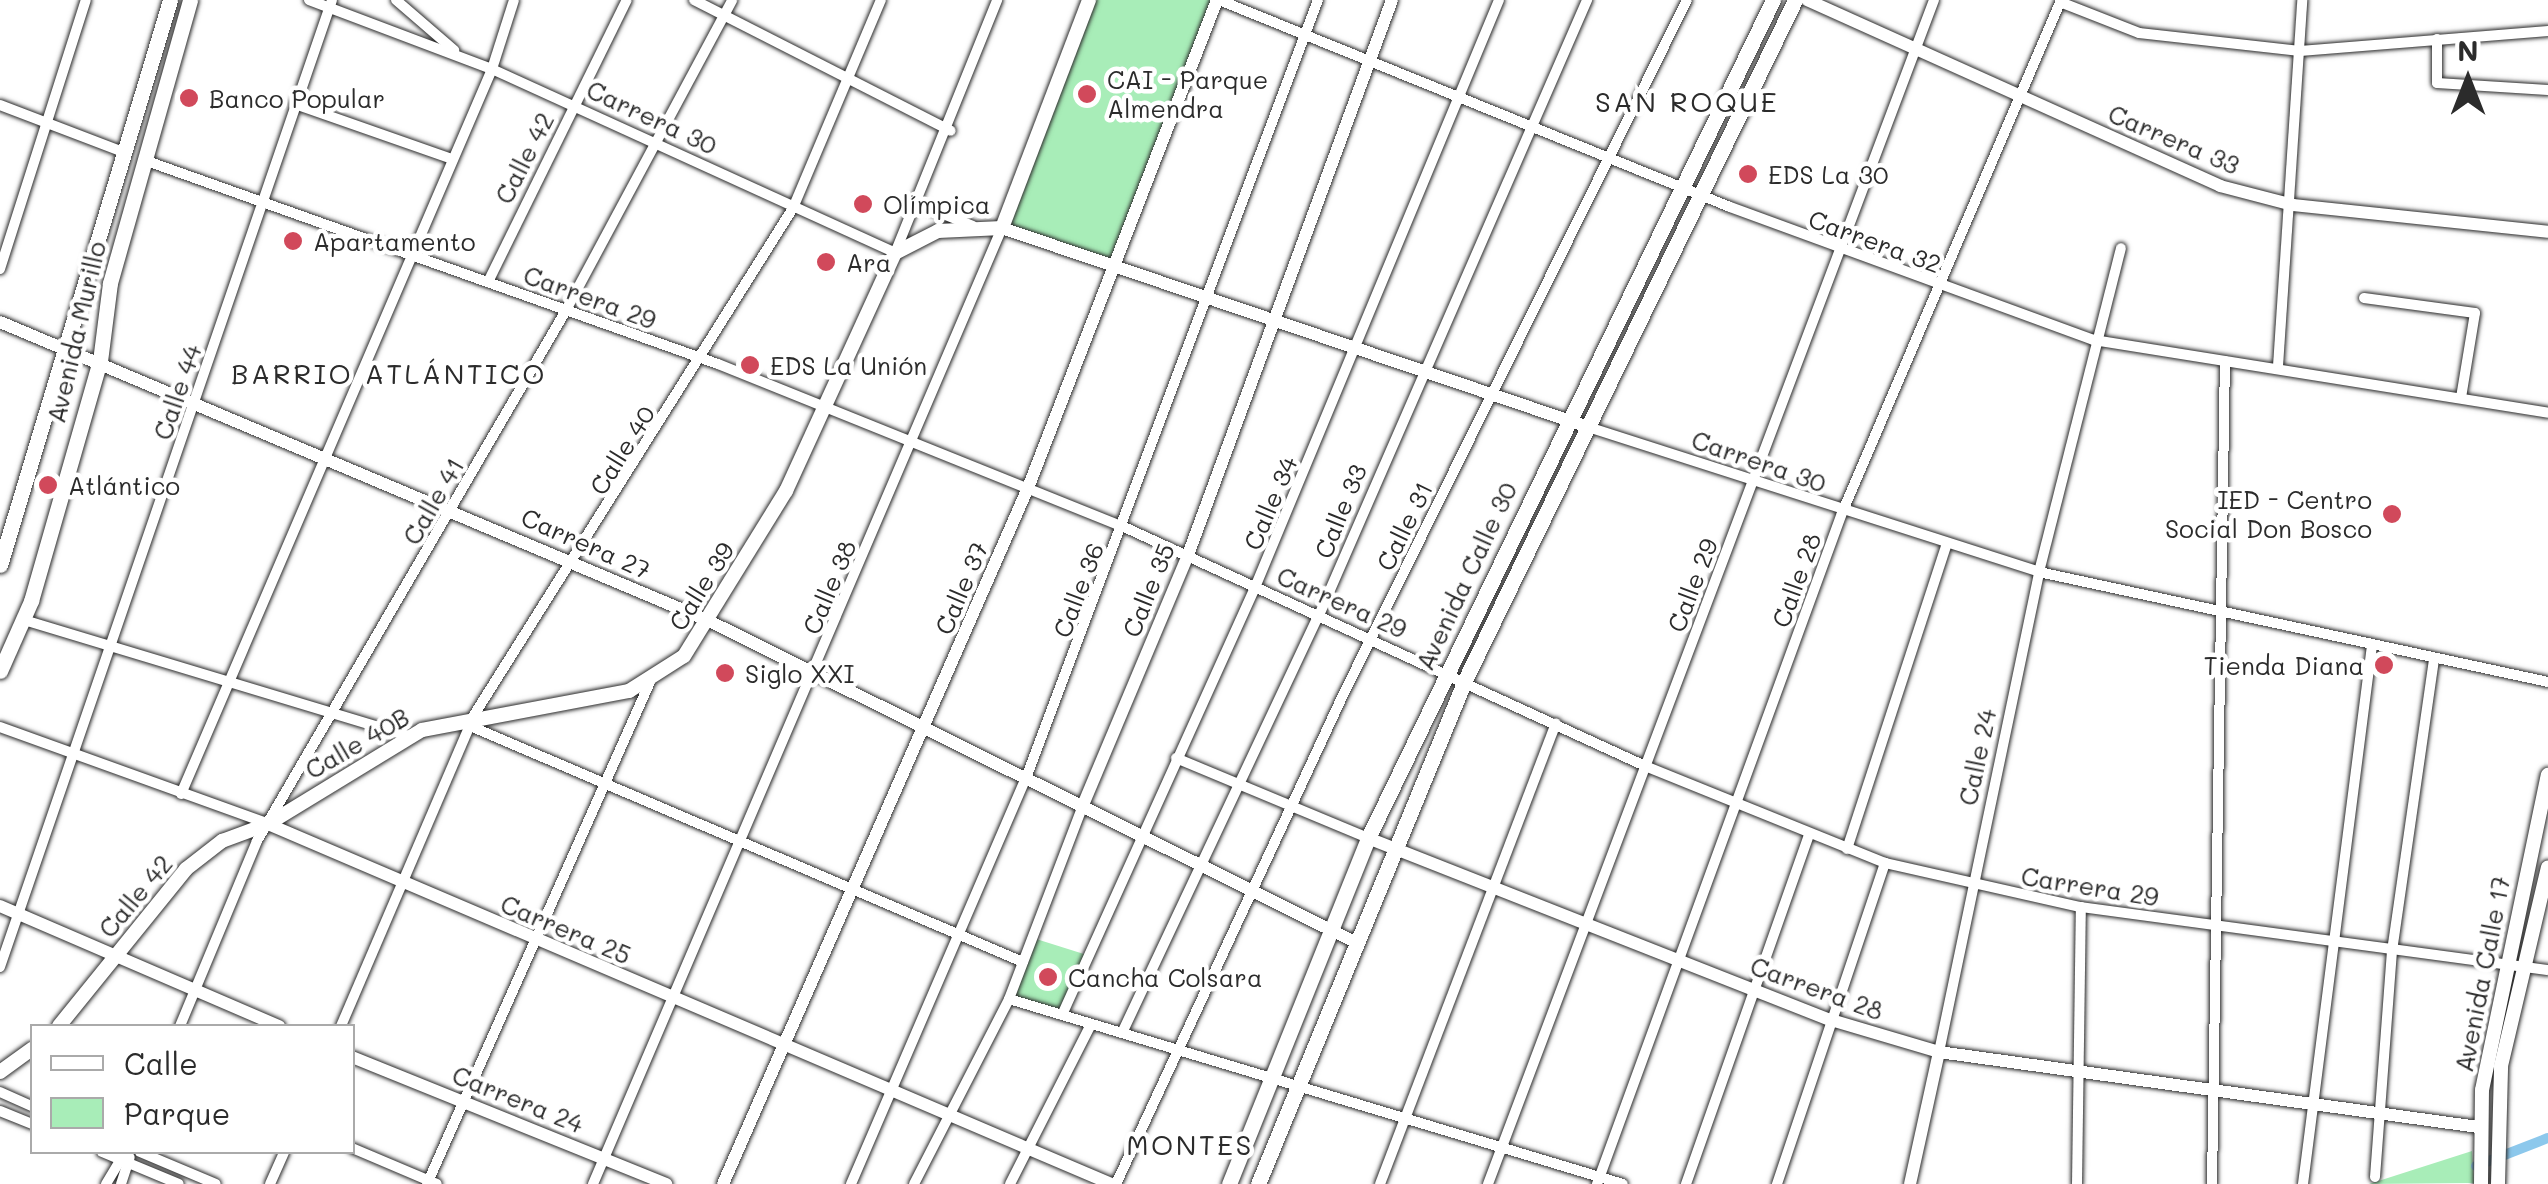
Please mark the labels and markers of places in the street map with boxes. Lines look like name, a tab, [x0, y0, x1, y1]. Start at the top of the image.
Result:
place label: CAI - Parque Almendra	[1107, 65, 1268, 124]
place label: Banco Popular	[209, 83, 385, 113]
marker: CAI - Parque Almendra	[1076, 83, 1098, 105]
marker: Banco Popular	[178, 87, 200, 109]
place label: EDS La 30	[1768, 159, 1888, 189]
marker: EDS La 30	[1737, 163, 1759, 185]
place label: Olímpica	[883, 189, 990, 219]
marker: Olímpica	[852, 193, 874, 215]
place label: Apartamento	[313, 226, 475, 256]
marker: Apartamento	[282, 230, 304, 252]
place label: Ara	[846, 247, 891, 277]
marker: Ara	[815, 251, 837, 273]
place label: EDS La Unión	[770, 350, 927, 380]
marker: EDS La Unión	[739, 354, 761, 376]
place label: Atlántico	[68, 470, 180, 500]
marker: Atlántico	[37, 474, 59, 496]
place label: IED - Centro Social Don Bosco	[2165, 485, 2372, 544]
marker: IED - Centro Social Don Bosco	[2381, 503, 2403, 525]
place label: Tienda Diana	[2204, 650, 2364, 680]
marker: Tienda Diana	[2373, 654, 2395, 676]
place label: Siglo XXI	[745, 658, 854, 688]
marker: Siglo XXI	[714, 662, 736, 684]
place label: Cancha Colsara	[1068, 962, 1262, 992]
marker: Cancha Colsara	[1037, 966, 1059, 988]

